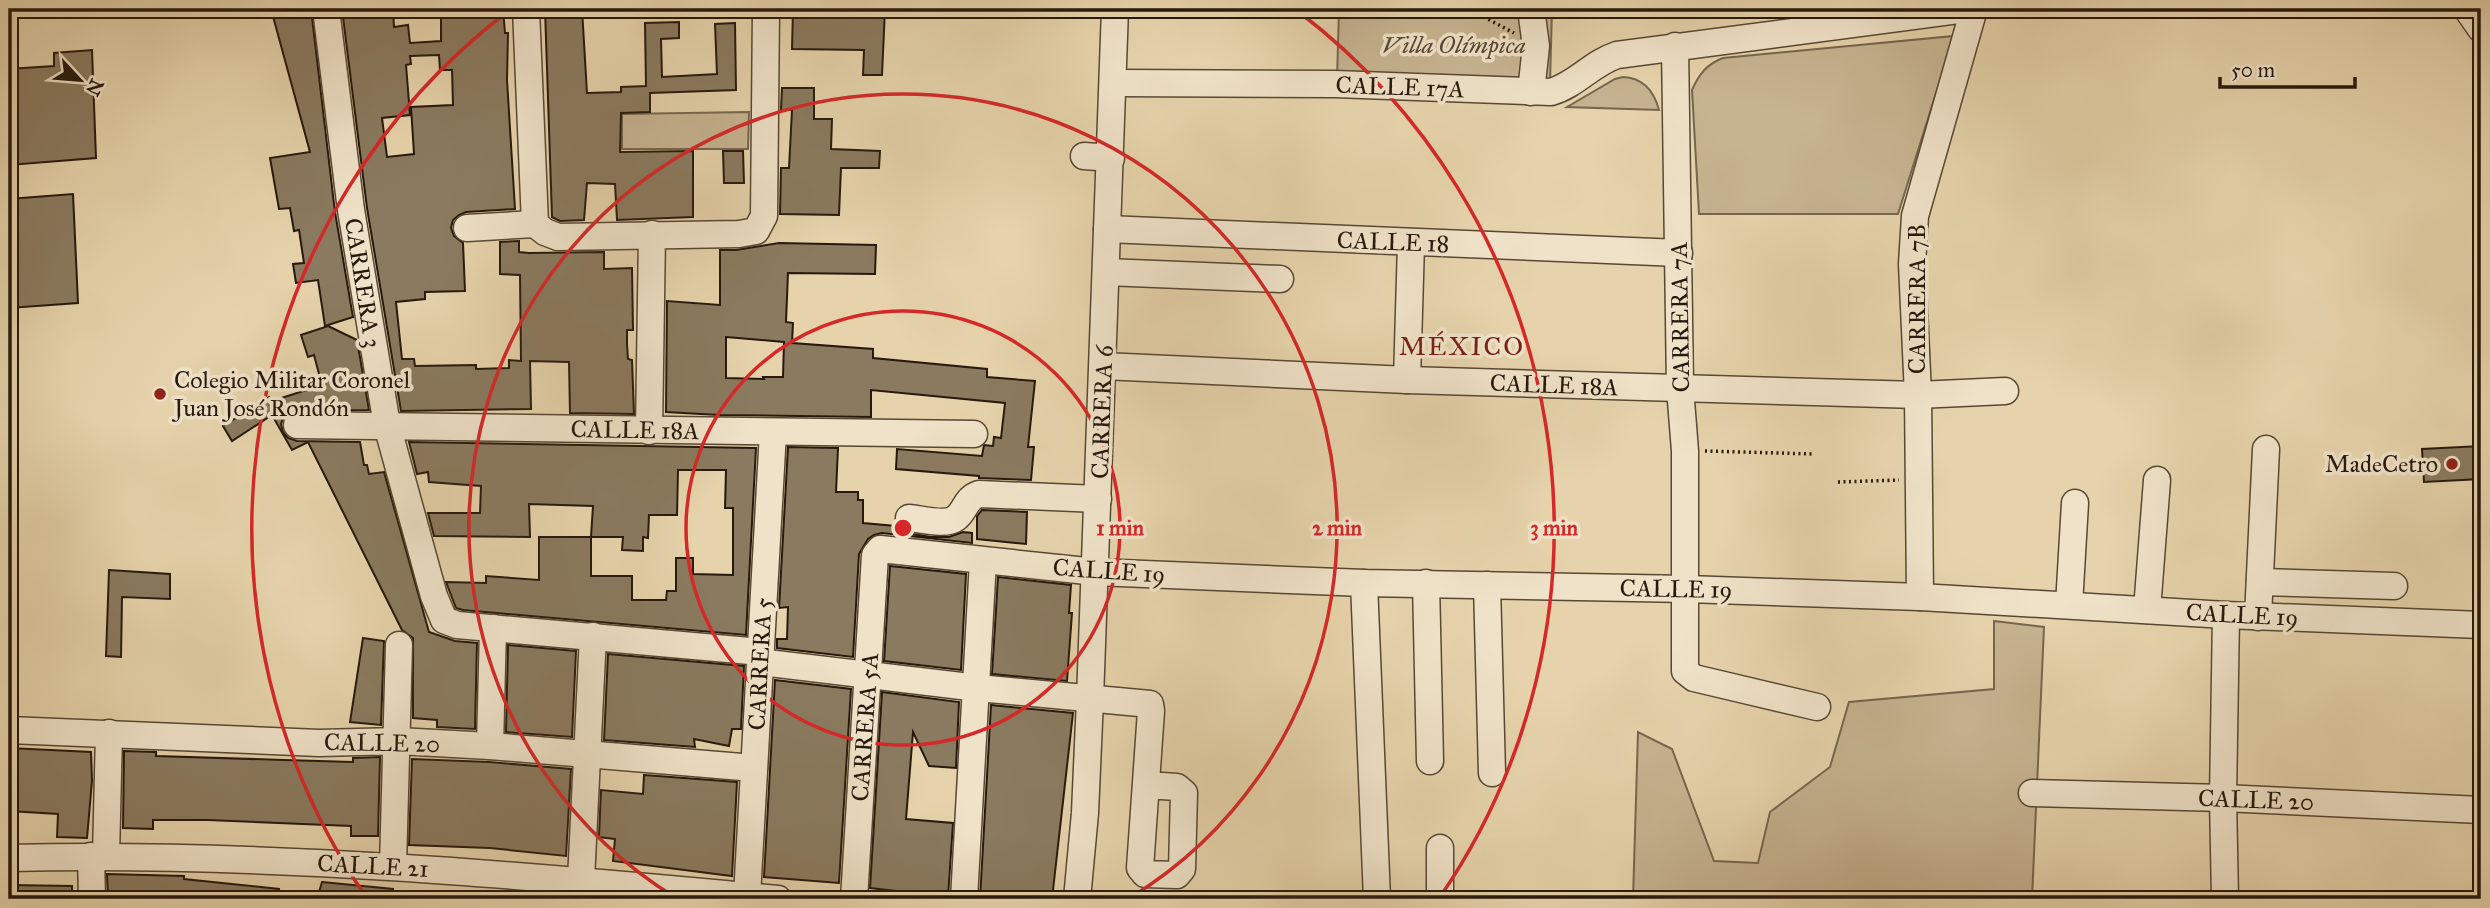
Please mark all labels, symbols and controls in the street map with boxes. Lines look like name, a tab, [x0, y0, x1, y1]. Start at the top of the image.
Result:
park label: Villa Olímpica	[1382, 30, 1526, 60]
north arrow	[46, 46, 116, 116]
scale bar	[2220, 46, 2355, 90]
text: 50 m	[2231, 57, 2276, 83]
street label: CALLE 17A	[1335, 70, 1465, 104]
text: N	[81, 75, 109, 100]
street label: CARRERA 3	[338, 216, 388, 350]
street label: CARRERA 7B	[1902, 224, 1932, 374]
street label: CALLE 18	[1336, 225, 1450, 259]
street label: CARRERA 7A	[1664, 241, 1696, 393]
district label: MÉXICO	[1399, 330, 1525, 362]
street label: CARRERA 6	[1085, 344, 1119, 479]
place label: Colegio Militar Coronel Juan José Rondón	[171, 365, 411, 423]
street label: CALLE 18A	[1489, 368, 1619, 402]
marker: Colegio Militar Coronel Juan José Rondón	[152, 386, 168, 402]
street label: CALLE 18A	[570, 414, 700, 446]
place label: MadeCetro	[2325, 449, 2438, 479]
marker: MadeCetro	[2444, 456, 2460, 472]
text: 1 min	[1096, 515, 1144, 541]
text: 2 min	[1312, 515, 1362, 541]
text: 3 min	[1530, 515, 1578, 541]
centre of rings	[891, 516, 915, 540]
street label: CALLE 19	[1052, 552, 1166, 590]
street label: CALLE 19	[1619, 573, 1733, 605]
street label: CARRERA 5	[742, 597, 778, 731]
street label: CALLE 19	[2185, 597, 2299, 633]
street label: CARRERA 5A	[845, 652, 885, 802]
street label: CALLE 20	[324, 727, 440, 759]
street label: CALLE 20	[2197, 783, 2315, 817]
street label: CALLE 21	[316, 848, 430, 884]

